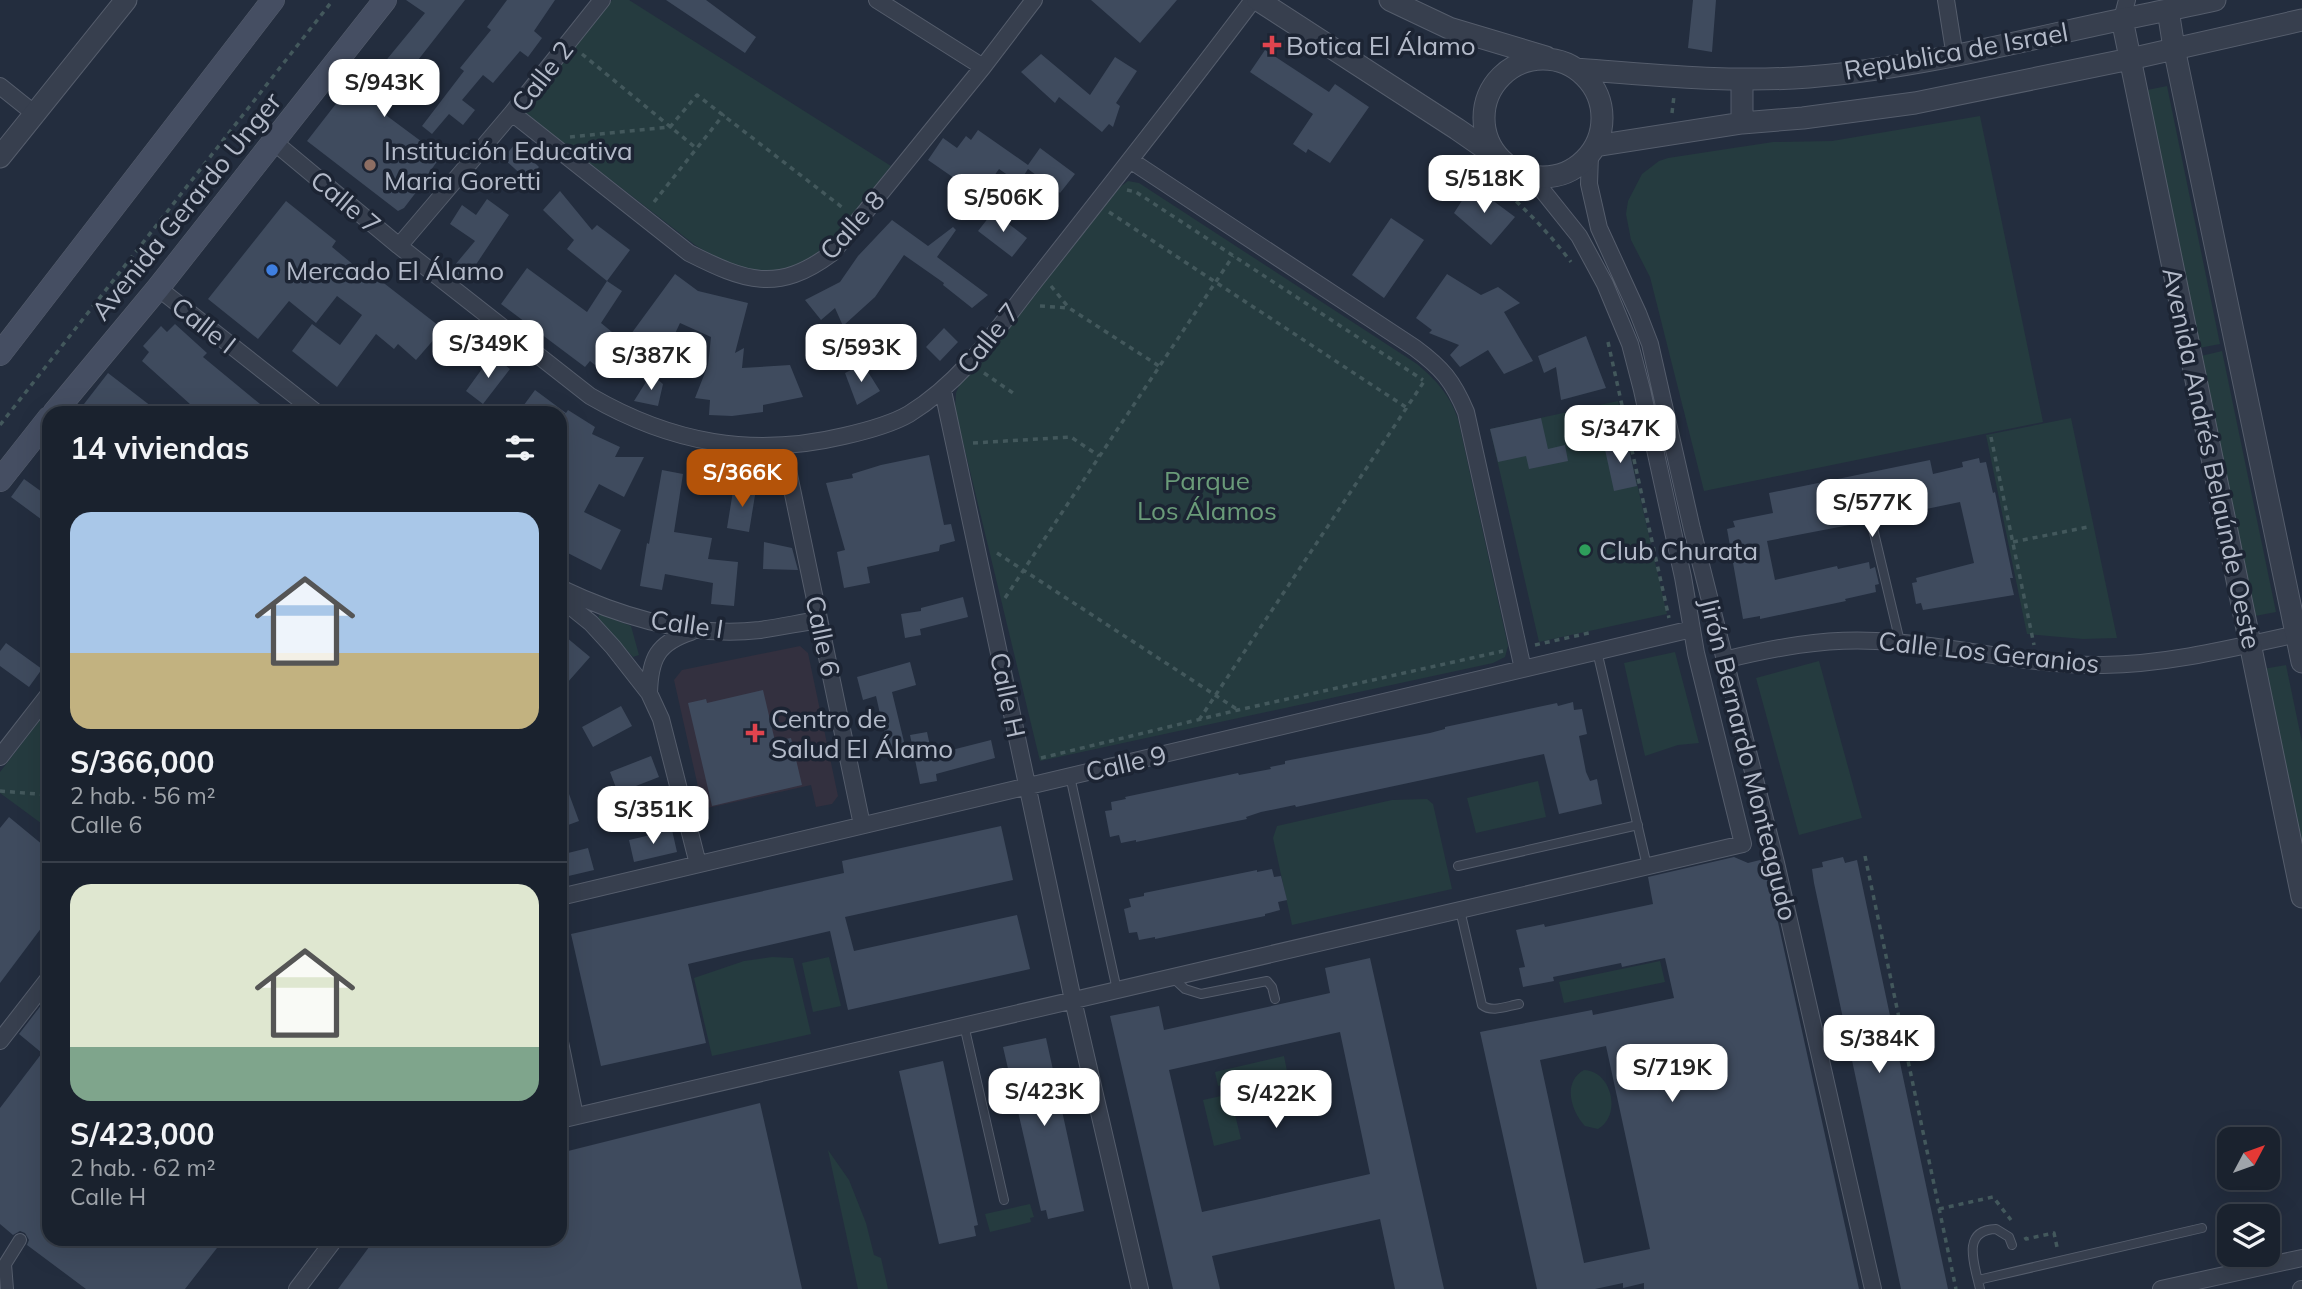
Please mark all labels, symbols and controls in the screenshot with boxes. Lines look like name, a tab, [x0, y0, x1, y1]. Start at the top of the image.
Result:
street label: Republica de Israel	[1841, 15, 2071, 87]
place label: Botica El Álamo	[1286, 29, 1476, 62]
street label: Calle 2	[504, 34, 580, 118]
marker: Botica El Álamo	[1264, 37, 1280, 53]
pin: S/943K	[327, 60, 441, 119]
text: S/943K	[345, 67, 423, 96]
street label: Avenida Gerardo Unger	[84, 85, 288, 327]
place label: Institución Educativa Maria Goretti	[384, 134, 633, 197]
pin: S/518K	[1427, 156, 1541, 215]
marker: Institución Educativa Maria Goretti	[362, 157, 378, 173]
street label: Calle 7	[304, 163, 388, 241]
text: S/518K	[1445, 163, 1523, 192]
pin: S/506K	[946, 174, 1060, 234]
text: S/506K	[964, 182, 1042, 211]
street label: Calle 8	[812, 184, 892, 266]
place label: Mercado El Álamo	[286, 254, 504, 287]
marker: Mercado El Álamo	[264, 262, 280, 278]
street label: Avenida Andrés Belaúnde Oeste	[2155, 264, 2269, 652]
street label: Calle I	[165, 290, 243, 360]
street label: Calle 7	[949, 296, 1027, 380]
pin: S/349K	[431, 320, 545, 380]
pin: S/593K	[804, 324, 918, 384]
text: S/349K	[449, 328, 527, 357]
pin: S/387K	[594, 332, 708, 392]
text: S/593K	[822, 332, 900, 361]
text: S/387K	[612, 340, 690, 369]
pin: S/347K	[1563, 406, 1677, 465]
text: S/347K	[1581, 413, 1659, 442]
text: 14 viviendas	[70, 429, 249, 467]
icon: filters	[501, 429, 539, 467]
pin: S/366K	[685, 449, 799, 509]
text: S/366K	[703, 457, 781, 486]
park label: Parque Los Álamos	[1137, 464, 1277, 527]
pin: S/577K	[1815, 480, 1929, 539]
text: S/577K	[1833, 487, 1911, 516]
place label: Club Churata	[1599, 534, 1758, 567]
marker: Club Churata	[1577, 542, 1593, 558]
icon: home	[242, 558, 368, 684]
street label: Calle 6	[798, 593, 848, 679]
street label: Jirón Bernardo Monteagudo	[1693, 594, 1805, 924]
street label: Calle I	[649, 603, 725, 645]
street label: Calle Los Geranios	[1877, 624, 2101, 680]
street label: Calle H	[983, 649, 1033, 741]
place label: Centro de Salud El Álamo	[771, 702, 953, 765]
marker: Centro de Salud El Álamo	[745, 723, 765, 743]
street label: Calle 9	[1082, 738, 1170, 788]
text: S/366,000	[70, 743, 214, 781]
text: 2 hab. · 56 m²	[70, 781, 215, 810]
pin: S/351K	[596, 786, 710, 846]
text: S/351K	[614, 794, 692, 823]
text: Calle 6	[70, 810, 142, 839]
icon: home	[242, 930, 368, 1056]
pin: S/384K	[1822, 1016, 1936, 1075]
text: S/384K	[1840, 1023, 1918, 1052]
pin: S/719K	[1615, 1044, 1729, 1104]
text: S/719K	[1633, 1052, 1711, 1081]
pin: S/423K	[987, 1068, 1101, 1128]
pin: S/422K	[1219, 1070, 1333, 1130]
text: S/423K	[1005, 1076, 1083, 1105]
text: S/422K	[1237, 1078, 1315, 1107]
text: S/423,000	[70, 1115, 214, 1153]
north arrow	[2217, 1127, 2280, 1190]
map controls	[2217, 1127, 2280, 1267]
text: 2 hab. · 62 m²	[70, 1153, 215, 1182]
text: Calle H	[70, 1182, 146, 1211]
button: layers	[2217, 1204, 2280, 1267]

